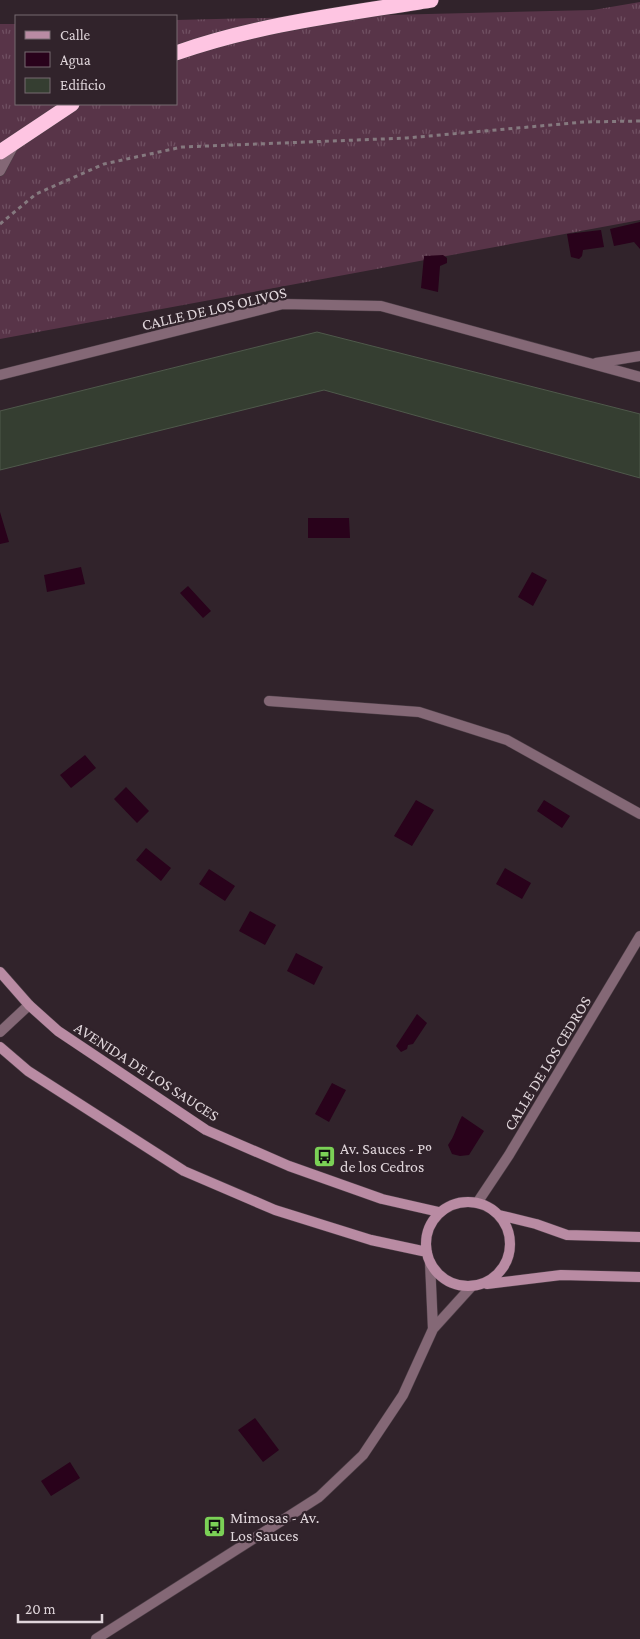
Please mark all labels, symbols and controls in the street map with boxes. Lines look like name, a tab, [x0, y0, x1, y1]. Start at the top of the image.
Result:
legend	[15, 15, 178, 105]
text: Calle	[60, 27, 91, 43]
text: Agua	[60, 52, 91, 69]
text: Edificio	[60, 77, 106, 93]
street label: CALLE DE LOS OLIVOS	[140, 284, 288, 333]
street label: CALLE DE LOS CEDROS	[501, 993, 594, 1133]
street label: AVENIDA DE LOS SAUCES	[71, 1018, 222, 1124]
place label: Av. Sauces - Pº de los Cedros	[340, 1140, 432, 1175]
bus stop icon: Av. Sauces - Pº de los Cedros	[312, 1145, 336, 1169]
place label: Mimosas - Av. Los Sauces	[230, 1509, 319, 1544]
bus stop icon: Mimosas - Av. Los Sauces	[202, 1514, 226, 1538]
scale bar	[18, 1592, 101, 1624]
text: 20 m	[25, 1601, 56, 1617]

